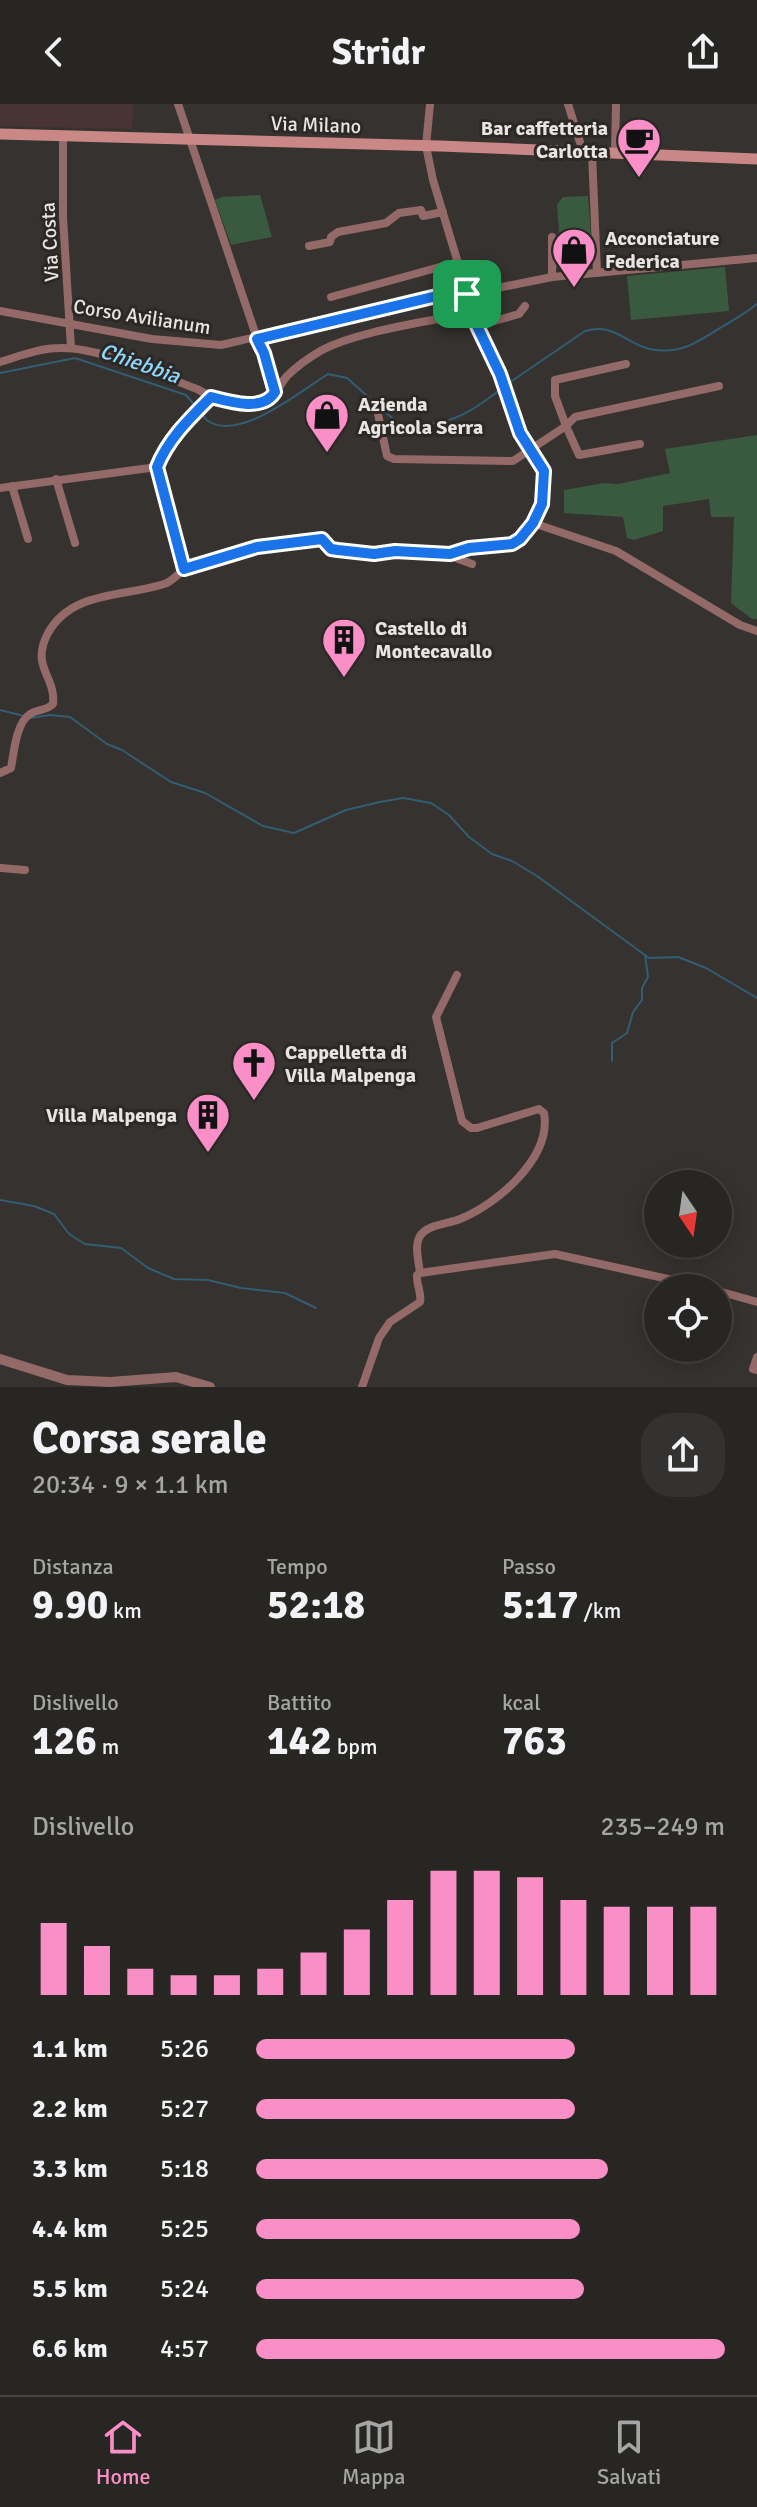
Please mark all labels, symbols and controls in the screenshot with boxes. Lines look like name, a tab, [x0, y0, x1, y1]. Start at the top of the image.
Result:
icon: back	[32, 30, 76, 74]
text: Stridr	[332, 30, 425, 75]
icon: share	[681, 30, 725, 74]
street label: Via Milano	[270, 111, 362, 139]
place label: Bar caffetteria Carlotta	[481, 116, 608, 164]
cafe icon: Bar caffetteria Carlotta	[615, 116, 663, 179]
street label: Via Costa	[35, 202, 65, 282]
shop icon: Acconciature Federica	[550, 226, 598, 289]
place label: Acconciature Federica	[605, 226, 719, 274]
pin	[433, 260, 501, 328]
icon: arrive	[445, 272, 489, 316]
street label: Corso Avilianum	[72, 294, 212, 340]
water label: Chiebbia	[97, 337, 184, 389]
shop icon: Azienda Agricola Serra	[303, 391, 351, 454]
place label: Azienda Agricola Serra	[358, 392, 483, 440]
building icon: Castello di Montecavallo	[320, 616, 368, 679]
place label: Castello di Montecavallo	[375, 616, 492, 664]
church icon: Cappelletta di Villa Malpenga	[230, 1039, 278, 1102]
place label: Cappelletta di Villa Malpenga	[285, 1040, 416, 1088]
building icon: Villa Malpenga	[184, 1091, 232, 1154]
place label: Villa Malpenga	[46, 1103, 177, 1128]
north arrow	[644, 1170, 732, 1258]
map controls	[644, 1170, 732, 1362]
button: locate	[644, 1274, 732, 1362]
text: Corsa serale	[32, 1412, 267, 1466]
button: share	[641, 1413, 725, 1497]
text: 20:34 · 9 × 1.1 km	[32, 1469, 228, 1501]
text: Distanza	[32, 1553, 114, 1580]
text: Tempo	[267, 1553, 328, 1580]
text: Passo	[502, 1553, 556, 1580]
text: 9.90	[32, 1580, 108, 1630]
text: 52:18	[267, 1580, 365, 1630]
text: 5:17	[502, 1580, 579, 1630]
text: km	[108, 1597, 142, 1624]
text: /km	[579, 1597, 621, 1624]
text: Dislivello	[32, 1689, 119, 1716]
text: Battito	[267, 1689, 332, 1716]
text: kcal	[502, 1689, 541, 1716]
text: 126	[32, 1716, 97, 1766]
text: 142	[267, 1716, 332, 1766]
text: 763	[502, 1716, 567, 1766]
text: m	[97, 1733, 119, 1760]
text: bpm	[332, 1733, 377, 1760]
text: Dislivello	[32, 1811, 134, 1843]
text: 235–249 m	[601, 1811, 725, 1843]
text: 1.1 km	[32, 2033, 108, 2065]
text: 5:26	[160, 2033, 209, 2065]
text: 2.2 km	[32, 2093, 108, 2125]
text: 5:27	[160, 2093, 209, 2125]
text: 3.3 km	[32, 2153, 108, 2185]
text: 5:18	[160, 2153, 209, 2185]
text: 4.4 km	[32, 2213, 108, 2245]
text: 5:25	[160, 2213, 209, 2245]
text: 5.5 km	[32, 2273, 108, 2305]
text: 5:24	[160, 2273, 209, 2305]
text: 6.6 km	[32, 2333, 108, 2365]
text: 4:57	[160, 2333, 209, 2365]
tab: Home	[96, 2415, 151, 2490]
tab: Mappa	[342, 2415, 405, 2490]
tab: Salvati	[597, 2415, 661, 2490]

